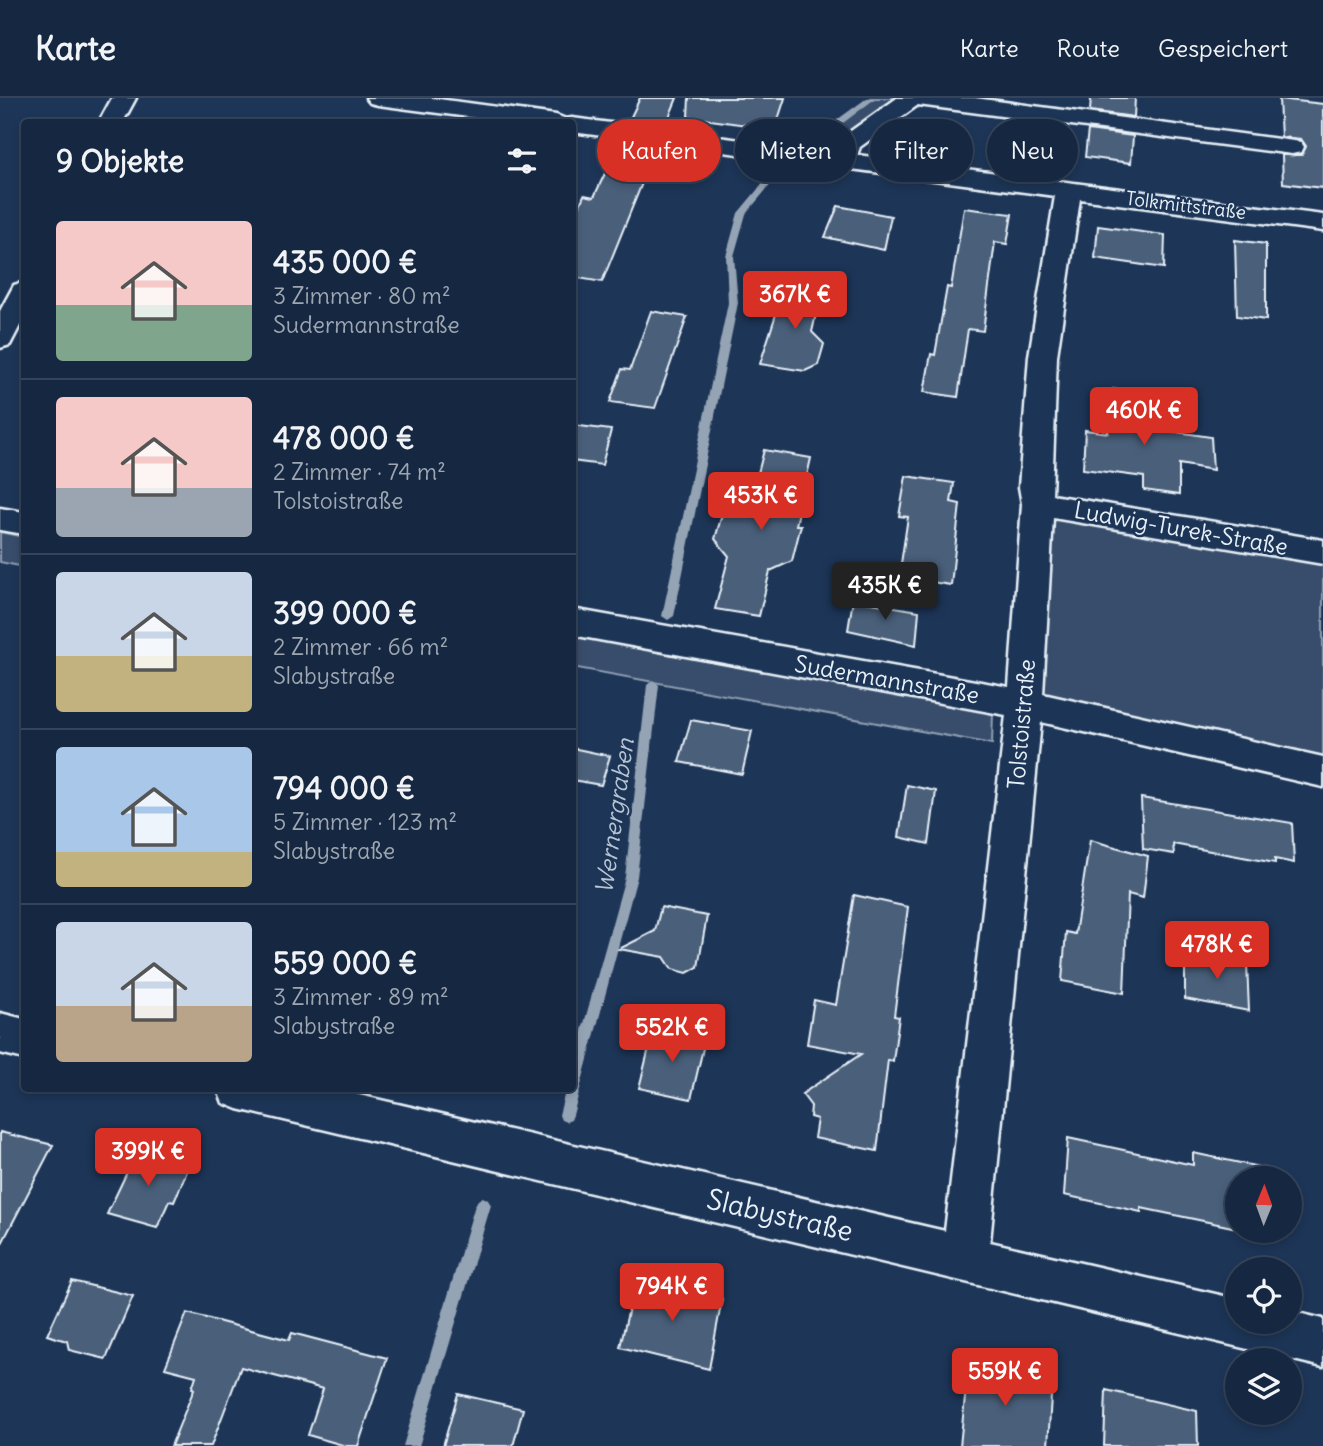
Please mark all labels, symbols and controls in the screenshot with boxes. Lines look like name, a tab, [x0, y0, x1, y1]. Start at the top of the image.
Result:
text: Karte	[35, 27, 116, 69]
text: Karte	[960, 33, 1019, 63]
text: Route	[1057, 33, 1120, 63]
text: Gespeichert	[1158, 33, 1288, 63]
chip: Kaufen	[597, 119, 721, 182]
chip: Mieten	[735, 119, 856, 182]
chip: Filter	[870, 119, 973, 182]
chip: Neu	[987, 119, 1078, 182]
text: 9 Objekte	[56, 142, 184, 180]
icon: filters	[503, 142, 541, 180]
street label: Tolkmittstraße	[1124, 186, 1248, 224]
text: 435 000 €	[273, 243, 417, 281]
icon: home	[112, 249, 196, 333]
pin: 367K €	[738, 272, 852, 331]
text: 367K €	[759, 279, 831, 308]
text: 3 Zimmer · 80 m²	[273, 281, 451, 310]
text: Sudermannstraße	[273, 310, 460, 339]
pin: 460K €	[1087, 388, 1201, 447]
text: 460K €	[1106, 395, 1182, 424]
text: 478 000 €	[273, 419, 415, 457]
icon: home	[112, 425, 196, 509]
text: 2 Zimmer · 74 m²	[273, 457, 446, 486]
pin: 453K €	[704, 472, 818, 532]
text: 453K €	[724, 480, 798, 509]
text: Tolstoistraße	[273, 486, 403, 515]
street label: Ludwig-Turek-Straße	[1072, 495, 1290, 561]
pin: 435K €	[828, 562, 942, 622]
text: 435K €	[848, 570, 922, 599]
text: 399 000 €	[273, 594, 417, 632]
icon: home	[112, 600, 196, 684]
text: 2 Zimmer · 66 m²	[273, 632, 448, 661]
street label: Sudermannstraße	[793, 649, 981, 709]
street label: Tolstoistraße	[1001, 658, 1041, 790]
text: Slabystraße	[273, 661, 395, 690]
water label: Wernergraben	[588, 735, 640, 896]
text: 794 000 €	[273, 769, 415, 807]
icon: home	[112, 775, 196, 859]
text: 5 Zimmer · 123 m²	[273, 807, 457, 836]
text: Slabystraße	[273, 836, 395, 865]
pin: 478K €	[1160, 922, 1274, 981]
text: 478K €	[1181, 929, 1253, 958]
text: 559 000 €	[273, 944, 418, 982]
icon: home	[112, 950, 196, 1034]
text: 3 Zimmer · 89 m²	[273, 982, 449, 1011]
pin: 552K €	[615, 1004, 729, 1064]
text: Slabystraße	[273, 1011, 395, 1040]
text: 552K €	[635, 1012, 709, 1041]
pin: 399K €	[91, 1128, 205, 1188]
text: 399K €	[111, 1136, 185, 1165]
north arrow	[1225, 1166, 1302, 1242]
map controls	[1225, 1166, 1302, 1425]
street label: Slabystraße	[703, 1181, 857, 1249]
button: locate	[1225, 1257, 1302, 1334]
pin: 794K €	[615, 1264, 729, 1323]
text: 794K €	[636, 1271, 708, 1300]
pin: 559K €	[948, 1348, 1062, 1408]
button: layers	[1225, 1348, 1302, 1425]
text: 559K €	[968, 1356, 1042, 1385]

